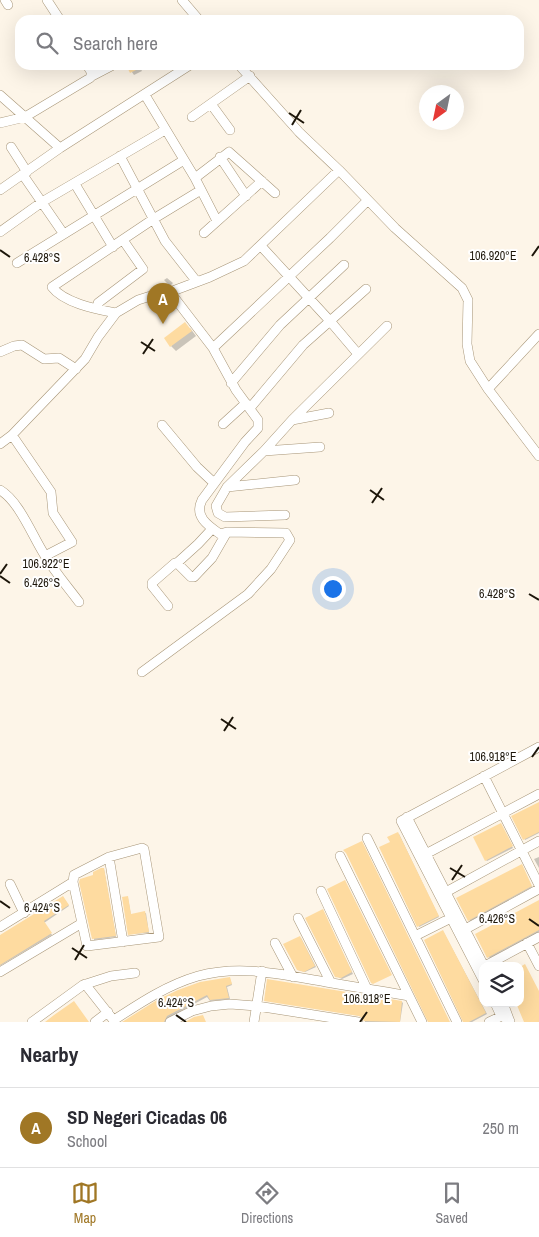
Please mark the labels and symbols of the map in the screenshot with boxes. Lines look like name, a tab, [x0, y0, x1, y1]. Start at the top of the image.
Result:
north arrow	[419, 85, 464, 130]
text: 106.920°E	[470, 248, 516, 264]
text: 6.428°S	[24, 250, 60, 266]
pin: A	[147, 283, 179, 324]
text: 106.922°E	[23, 556, 69, 572]
text: 6.426°S	[24, 575, 60, 591]
your location	[320, 576, 346, 602]
text: 6.428°S	[479, 586, 515, 602]
text: 106.918°E	[470, 749, 516, 765]
text: 6.424°S	[24, 900, 60, 916]
text: 6.426°S	[479, 911, 515, 927]
text: 106.918°E	[344, 991, 390, 1007]
text: 6.424°S	[158, 995, 194, 1011]

